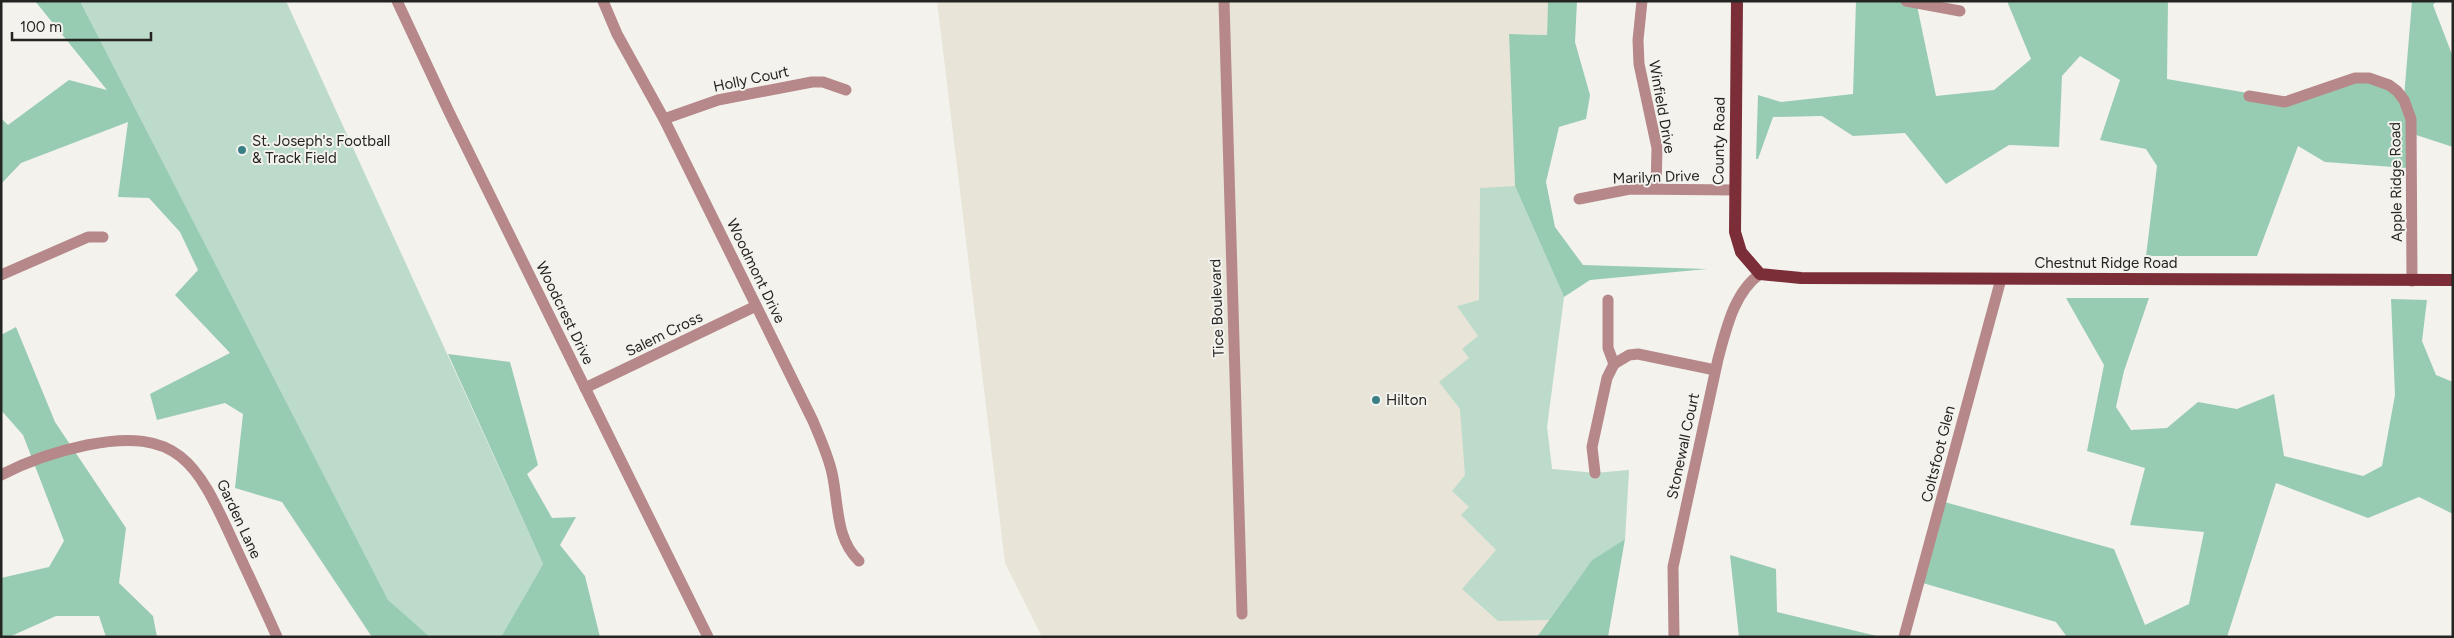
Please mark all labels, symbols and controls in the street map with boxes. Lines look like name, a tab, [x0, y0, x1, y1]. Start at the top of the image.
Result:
scale bar	[12, 10, 151, 42]
text: 100 m	[20, 18, 62, 36]
street label: Winfield Drive	[1645, 59, 1679, 155]
street label: Holly Court	[712, 62, 791, 96]
street label: County Road	[1709, 97, 1729, 185]
street label: Apple Ridge Road	[2386, 122, 2406, 242]
place label: St. Joseph's Football & Track Field	[252, 132, 390, 167]
marker: St. Joseph's Football & Track Field	[236, 144, 248, 156]
street label: Marilyn Drive	[1612, 166, 1700, 188]
street label: Woodmont Drive	[723, 216, 789, 326]
street label: Chestnut Ridge Road	[2034, 254, 2178, 272]
street label: Tice Boulevard	[1206, 258, 1228, 358]
street label: Woodcrest Drive	[532, 259, 598, 367]
street label: Salem Cross	[623, 308, 705, 360]
place label: Hilton	[1386, 391, 1427, 409]
street label: Stonewall Court	[1663, 391, 1703, 501]
marker: Hilton	[1370, 394, 1382, 406]
street label: Coltsfoot Glen	[1917, 404, 1959, 504]
street label: Garden Lane	[213, 477, 265, 561]

